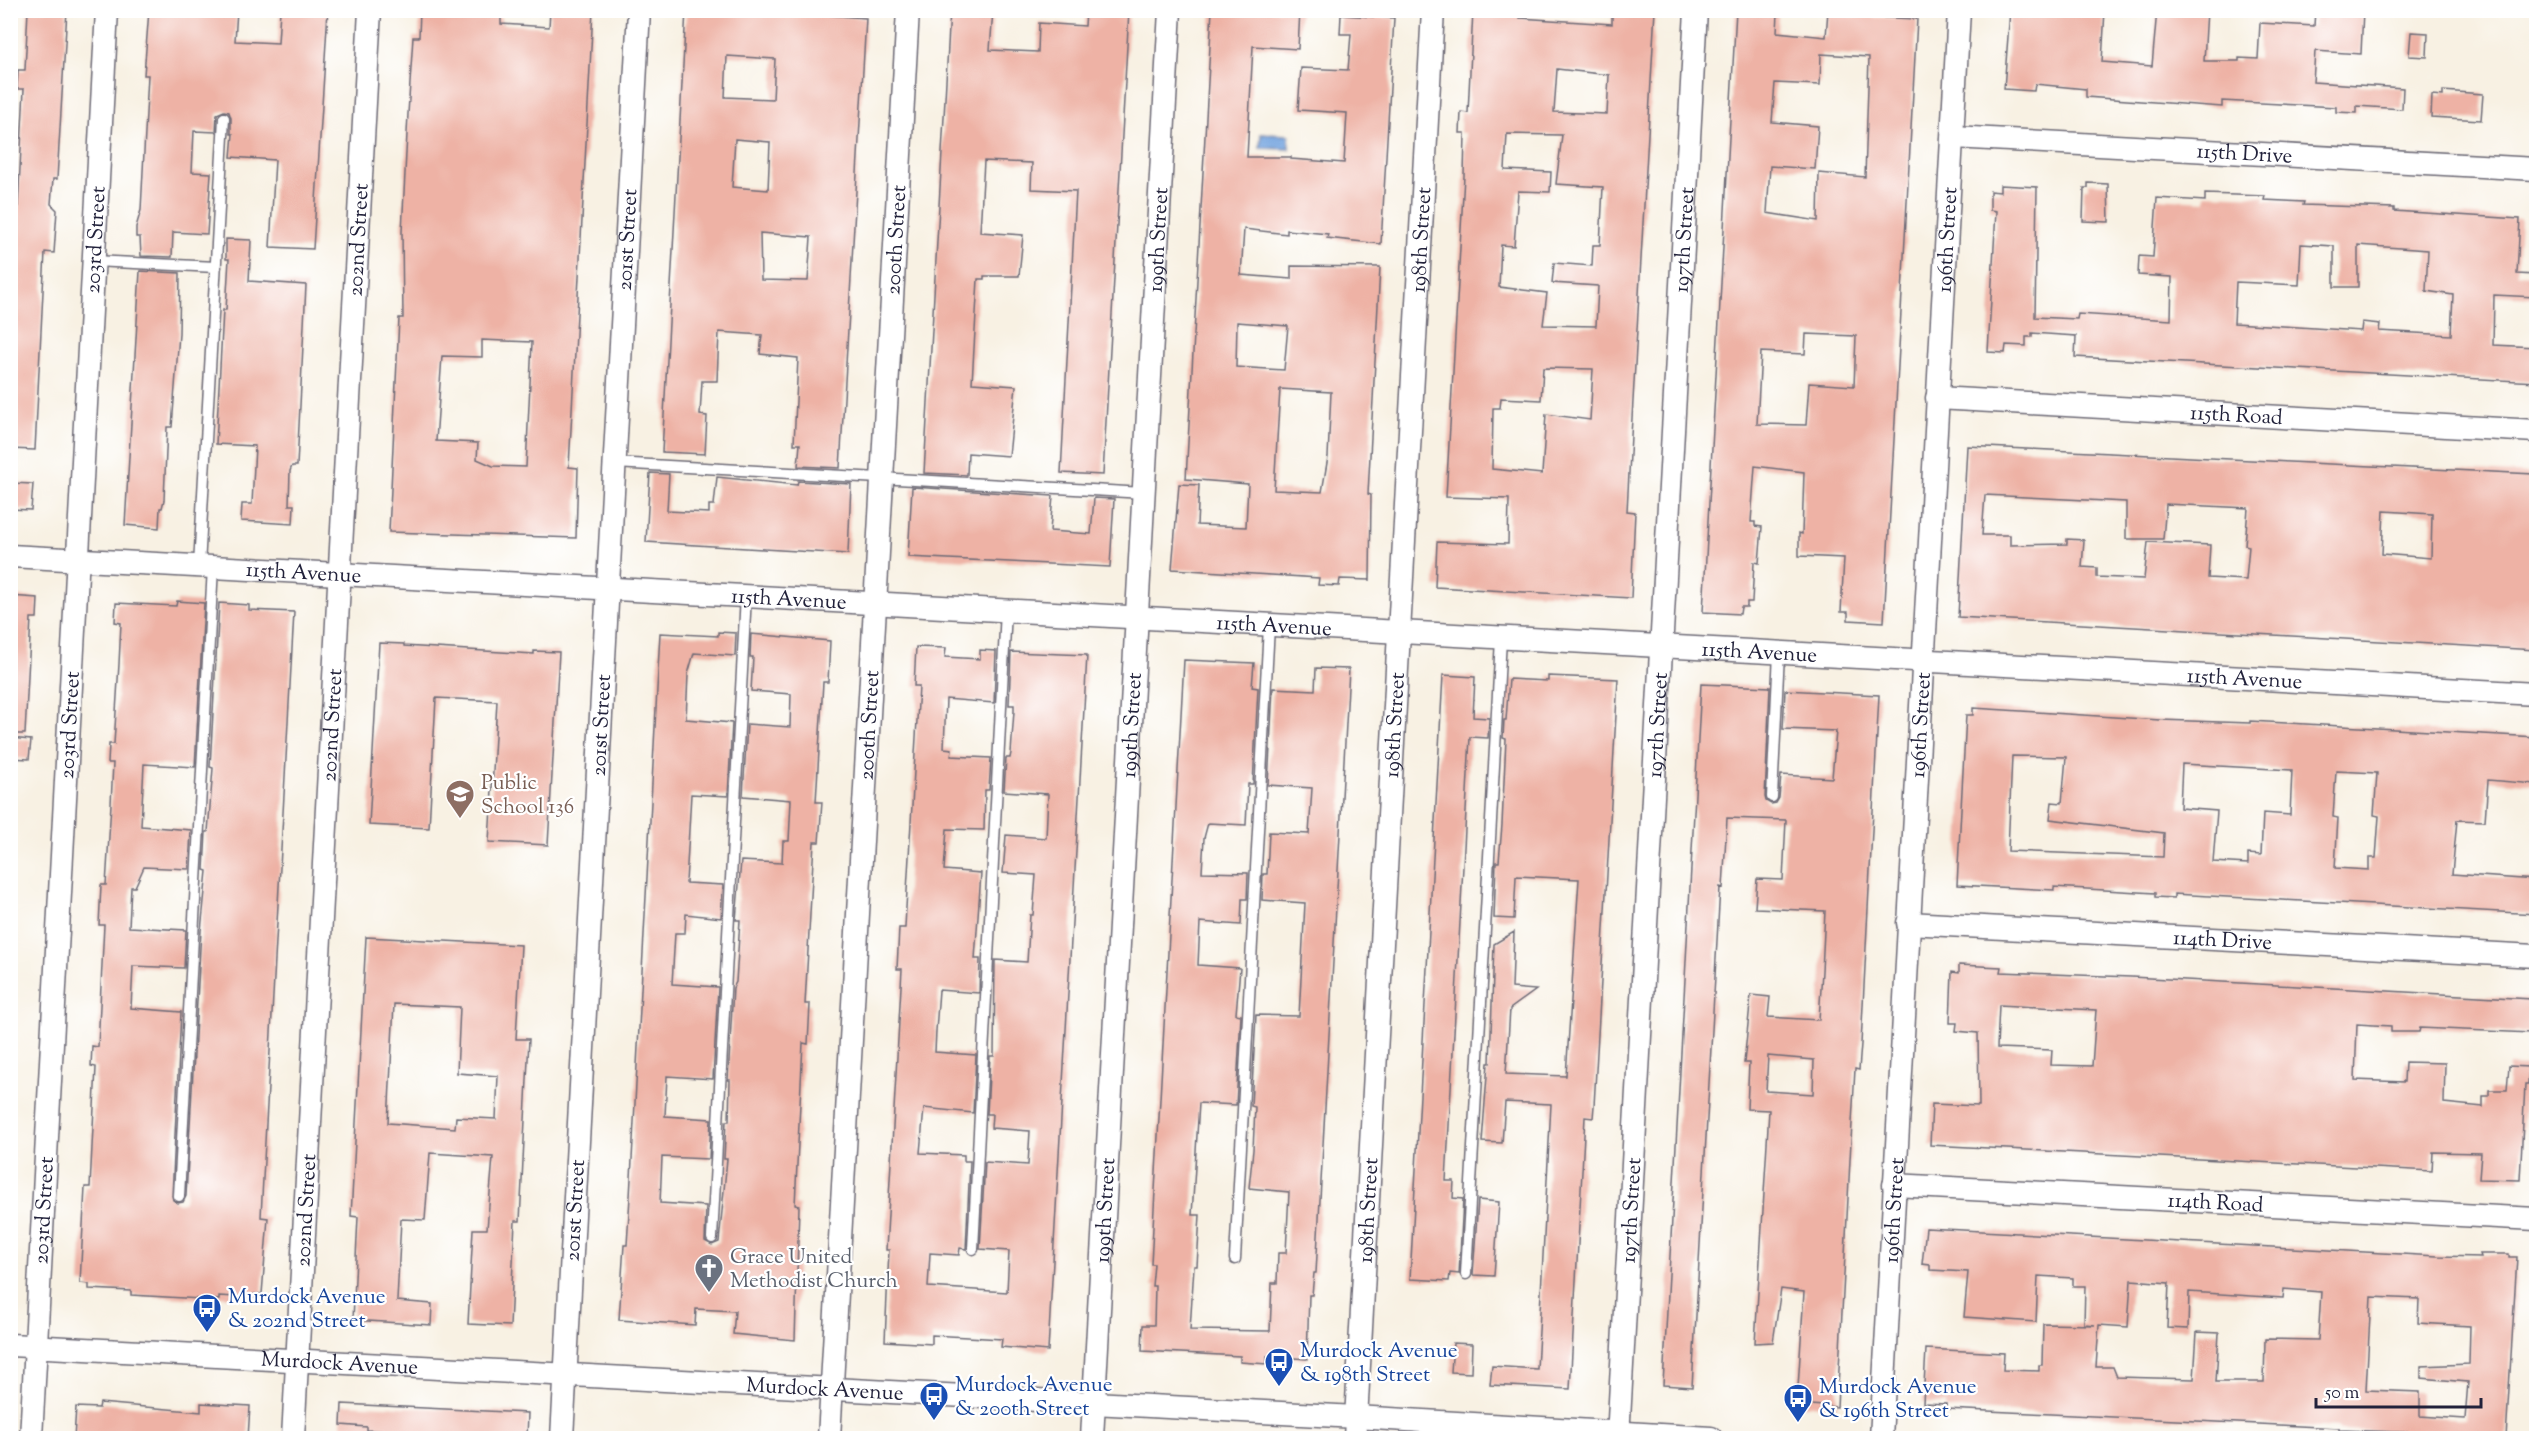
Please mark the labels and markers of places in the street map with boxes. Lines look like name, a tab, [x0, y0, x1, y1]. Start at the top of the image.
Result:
place label: Public School 136	[481, 769, 574, 823]
school or university icon: Public School 136	[444, 778, 476, 820]
place label: Grace United Methodist Church	[730, 1243, 898, 1297]
church icon: Grace United Methodist Church	[693, 1252, 725, 1294]
place label: Murdock Avenue & 202nd Street	[228, 1283, 386, 1337]
bus stop icon: Murdock Avenue & 202nd Street	[191, 1292, 223, 1334]
place label: Murdock Avenue & 198th Street	[1300, 1337, 1458, 1391]
bus stop icon: Murdock Avenue & 198th Street	[1263, 1346, 1295, 1388]
place label: Murdock Avenue & 200th Street	[955, 1371, 1113, 1425]
place label: Murdock Avenue & 196th Street	[1819, 1373, 1977, 1427]
bus stop icon: Murdock Avenue & 200th Street	[918, 1380, 950, 1422]
bus stop icon: Murdock Avenue & 196th Street	[1782, 1382, 1814, 1424]

